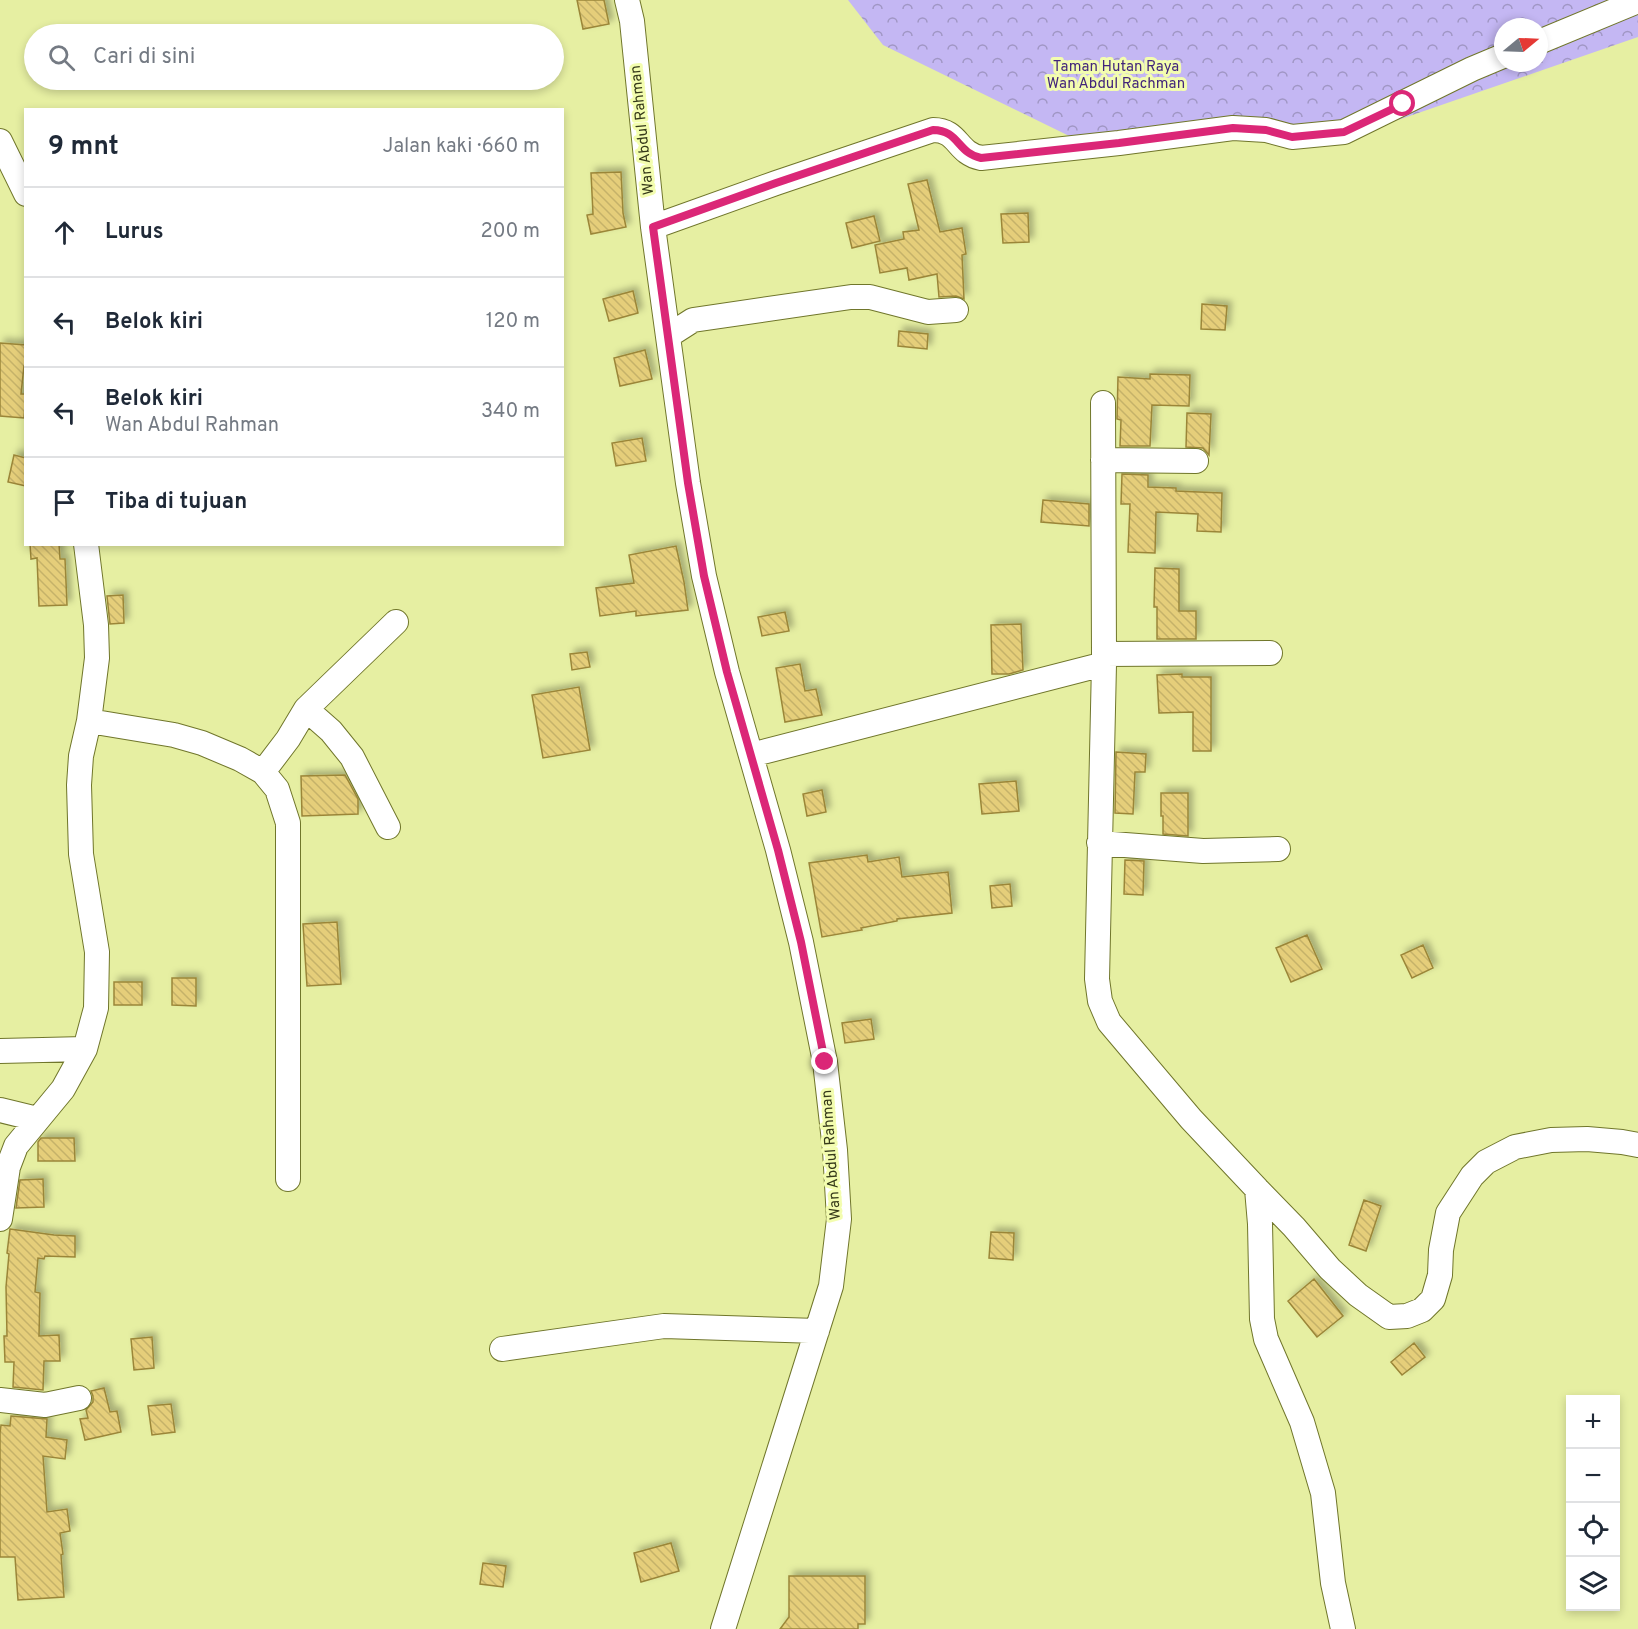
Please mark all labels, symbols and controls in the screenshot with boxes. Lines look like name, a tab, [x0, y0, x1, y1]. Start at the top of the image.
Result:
north arrow	[1494, 18, 1548, 72]
search box	[24, 24, 564, 90]
icon: search	[45, 41, 78, 74]
text: Cari di sini	[93, 44, 195, 71]
park label: Taman Hutan Raya Wan Abdul Rachman	[1047, 58, 1185, 94]
street label: Wan Abdul Rahman	[627, 64, 659, 196]
route start	[1389, 90, 1415, 116]
text: 9 mnt	[48, 131, 119, 164]
text: Jalan kaki · 660 m	[382, 134, 540, 160]
icon: ahead	[48, 216, 81, 249]
text: Lurus	[105, 219, 164, 246]
text: 200 m	[481, 219, 540, 245]
icon: left	[48, 306, 81, 339]
text: Belok kiri	[105, 309, 203, 336]
text: 120 m	[486, 309, 540, 335]
text: Belok kiri	[105, 386, 203, 413]
icon: left	[48, 396, 81, 429]
text: 340 m	[481, 399, 540, 425]
text: Wan Abdul Rahman	[105, 413, 279, 439]
icon: arrive	[48, 486, 81, 519]
text: Tiba di tujuan	[105, 489, 247, 516]
route end	[811, 1048, 837, 1074]
street label: Wan Abdul Rahman	[818, 1089, 846, 1221]
map controls	[1566, 1395, 1620, 1611]
button: +	[1566, 1395, 1620, 1449]
button: −	[1566, 1449, 1620, 1503]
button: locate	[1566, 1503, 1620, 1557]
button: layers	[1566, 1557, 1620, 1611]

